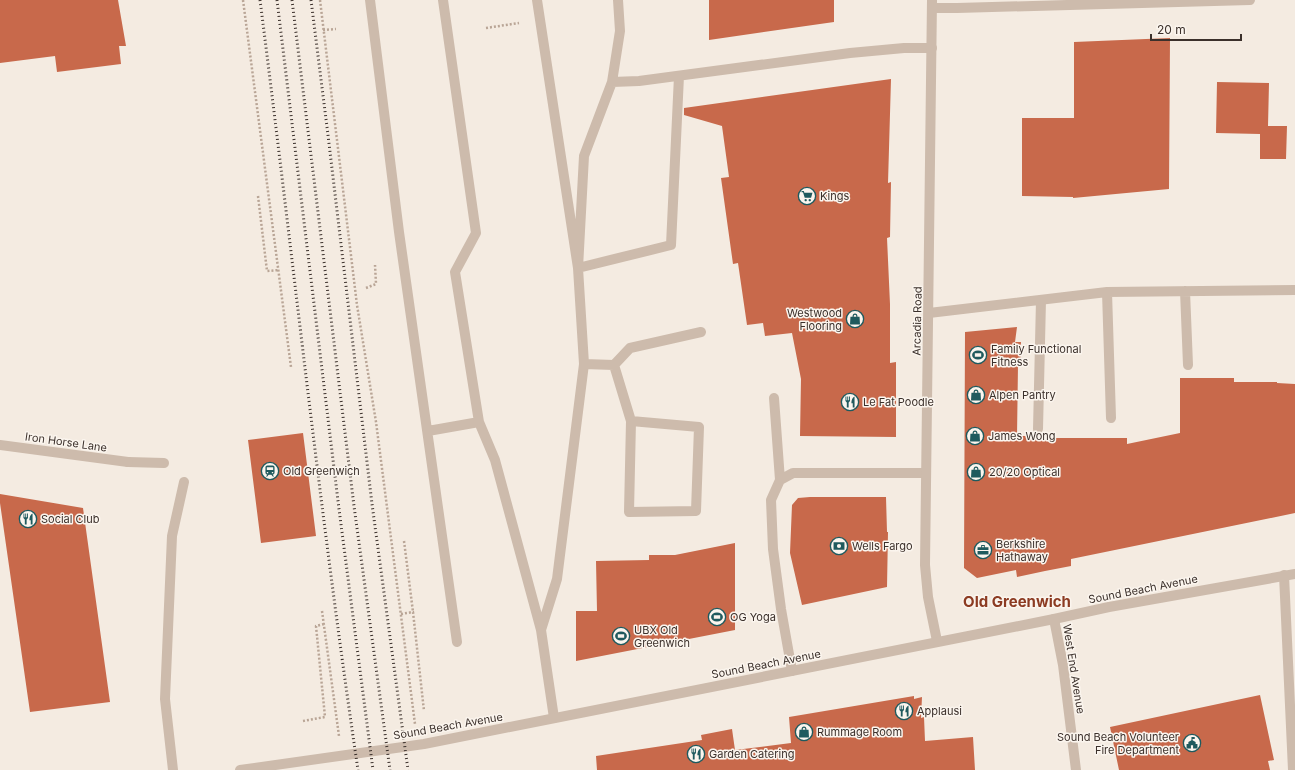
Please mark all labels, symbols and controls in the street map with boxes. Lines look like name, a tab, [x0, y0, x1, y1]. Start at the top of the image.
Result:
scale bar	[1151, 16, 1241, 42]
text: 20 m	[1157, 22, 1186, 37]
supermarket icon: Kings	[797, 186, 817, 206]
place label: Kings	[820, 189, 849, 203]
street label: Arcadia Road	[909, 286, 925, 356]
place label: Westwood Flooring	[787, 306, 842, 333]
shop icon: Westwood Flooring	[845, 309, 865, 329]
place label: Family Functional Fitness	[991, 342, 1081, 369]
sports icon: Family Functional Fitness	[968, 345, 988, 365]
shop icon: Alpen Pantry	[966, 385, 986, 405]
place label: Alpen Pantry	[989, 388, 1056, 402]
restaurant icon: Le Fat Poodle	[840, 392, 860, 412]
place label: Le Fat Poodle	[863, 395, 934, 409]
shop icon: James Wong	[965, 426, 985, 446]
street label: Iron Horse Lane	[24, 429, 108, 455]
place label: James Wong	[988, 429, 1056, 443]
station icon: Old Greenwich	[260, 461, 280, 481]
shop icon: 20/20 Optical	[966, 462, 986, 482]
place label: Old Greenwich	[283, 464, 360, 478]
place label: 20/20 Optical	[989, 465, 1060, 479]
restaurant icon: Social Club	[18, 509, 38, 529]
place label: Social Club	[41, 512, 100, 526]
bank icon: Wells Fargo	[829, 536, 849, 556]
place label: Berkshire Hathaway	[996, 537, 1048, 564]
place label: Wells Fargo	[852, 539, 913, 553]
office icon: Berkshire Hathaway	[973, 540, 993, 560]
street label: Sound Beach Avenue	[1087, 572, 1199, 606]
district label: Old Greenwich	[963, 592, 1071, 611]
sports icon: OG Yoga	[707, 607, 727, 627]
place label: OG Yoga	[730, 610, 776, 624]
place label: UBX Old Greenwich	[634, 623, 690, 650]
street label: West End Avenue	[1060, 623, 1088, 715]
sports icon: UBX Old Greenwich	[611, 626, 631, 646]
street label: Sound Beach Avenue	[710, 647, 822, 681]
restaurant icon: Applausi	[894, 701, 914, 721]
place label: Applausi	[917, 704, 962, 718]
street label: Sound Beach Avenue	[392, 709, 504, 743]
shop icon: Rummage Room	[794, 722, 814, 742]
place label: Rummage Room	[817, 725, 902, 739]
place label: Sound Beach Volunteer Fire Department	[1057, 730, 1179, 757]
public building icon: Sound Beach Volunteer Fire Department	[1182, 733, 1202, 753]
restaurant icon: Garden Catering	[686, 744, 706, 764]
place label: Garden Catering	[709, 747, 794, 761]

